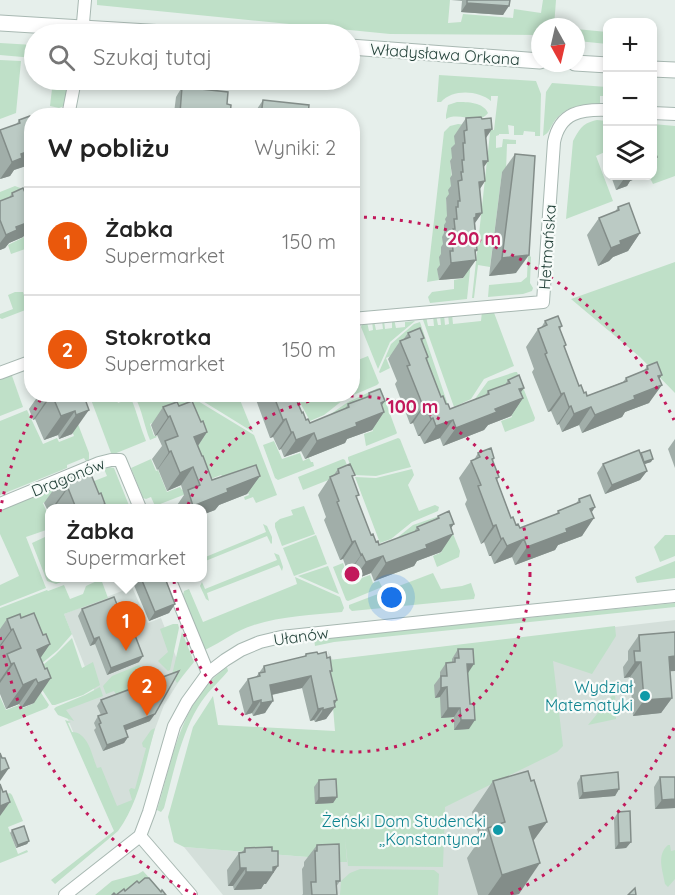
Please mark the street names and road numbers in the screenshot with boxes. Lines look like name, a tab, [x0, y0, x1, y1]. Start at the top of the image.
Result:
street label: Władysława Orkana	[369, 39, 521, 69]
street label: Hetmańska	[534, 204, 560, 290]
street label: Dragonów	[28, 453, 108, 501]
street label: Ułanów	[272, 622, 330, 650]

